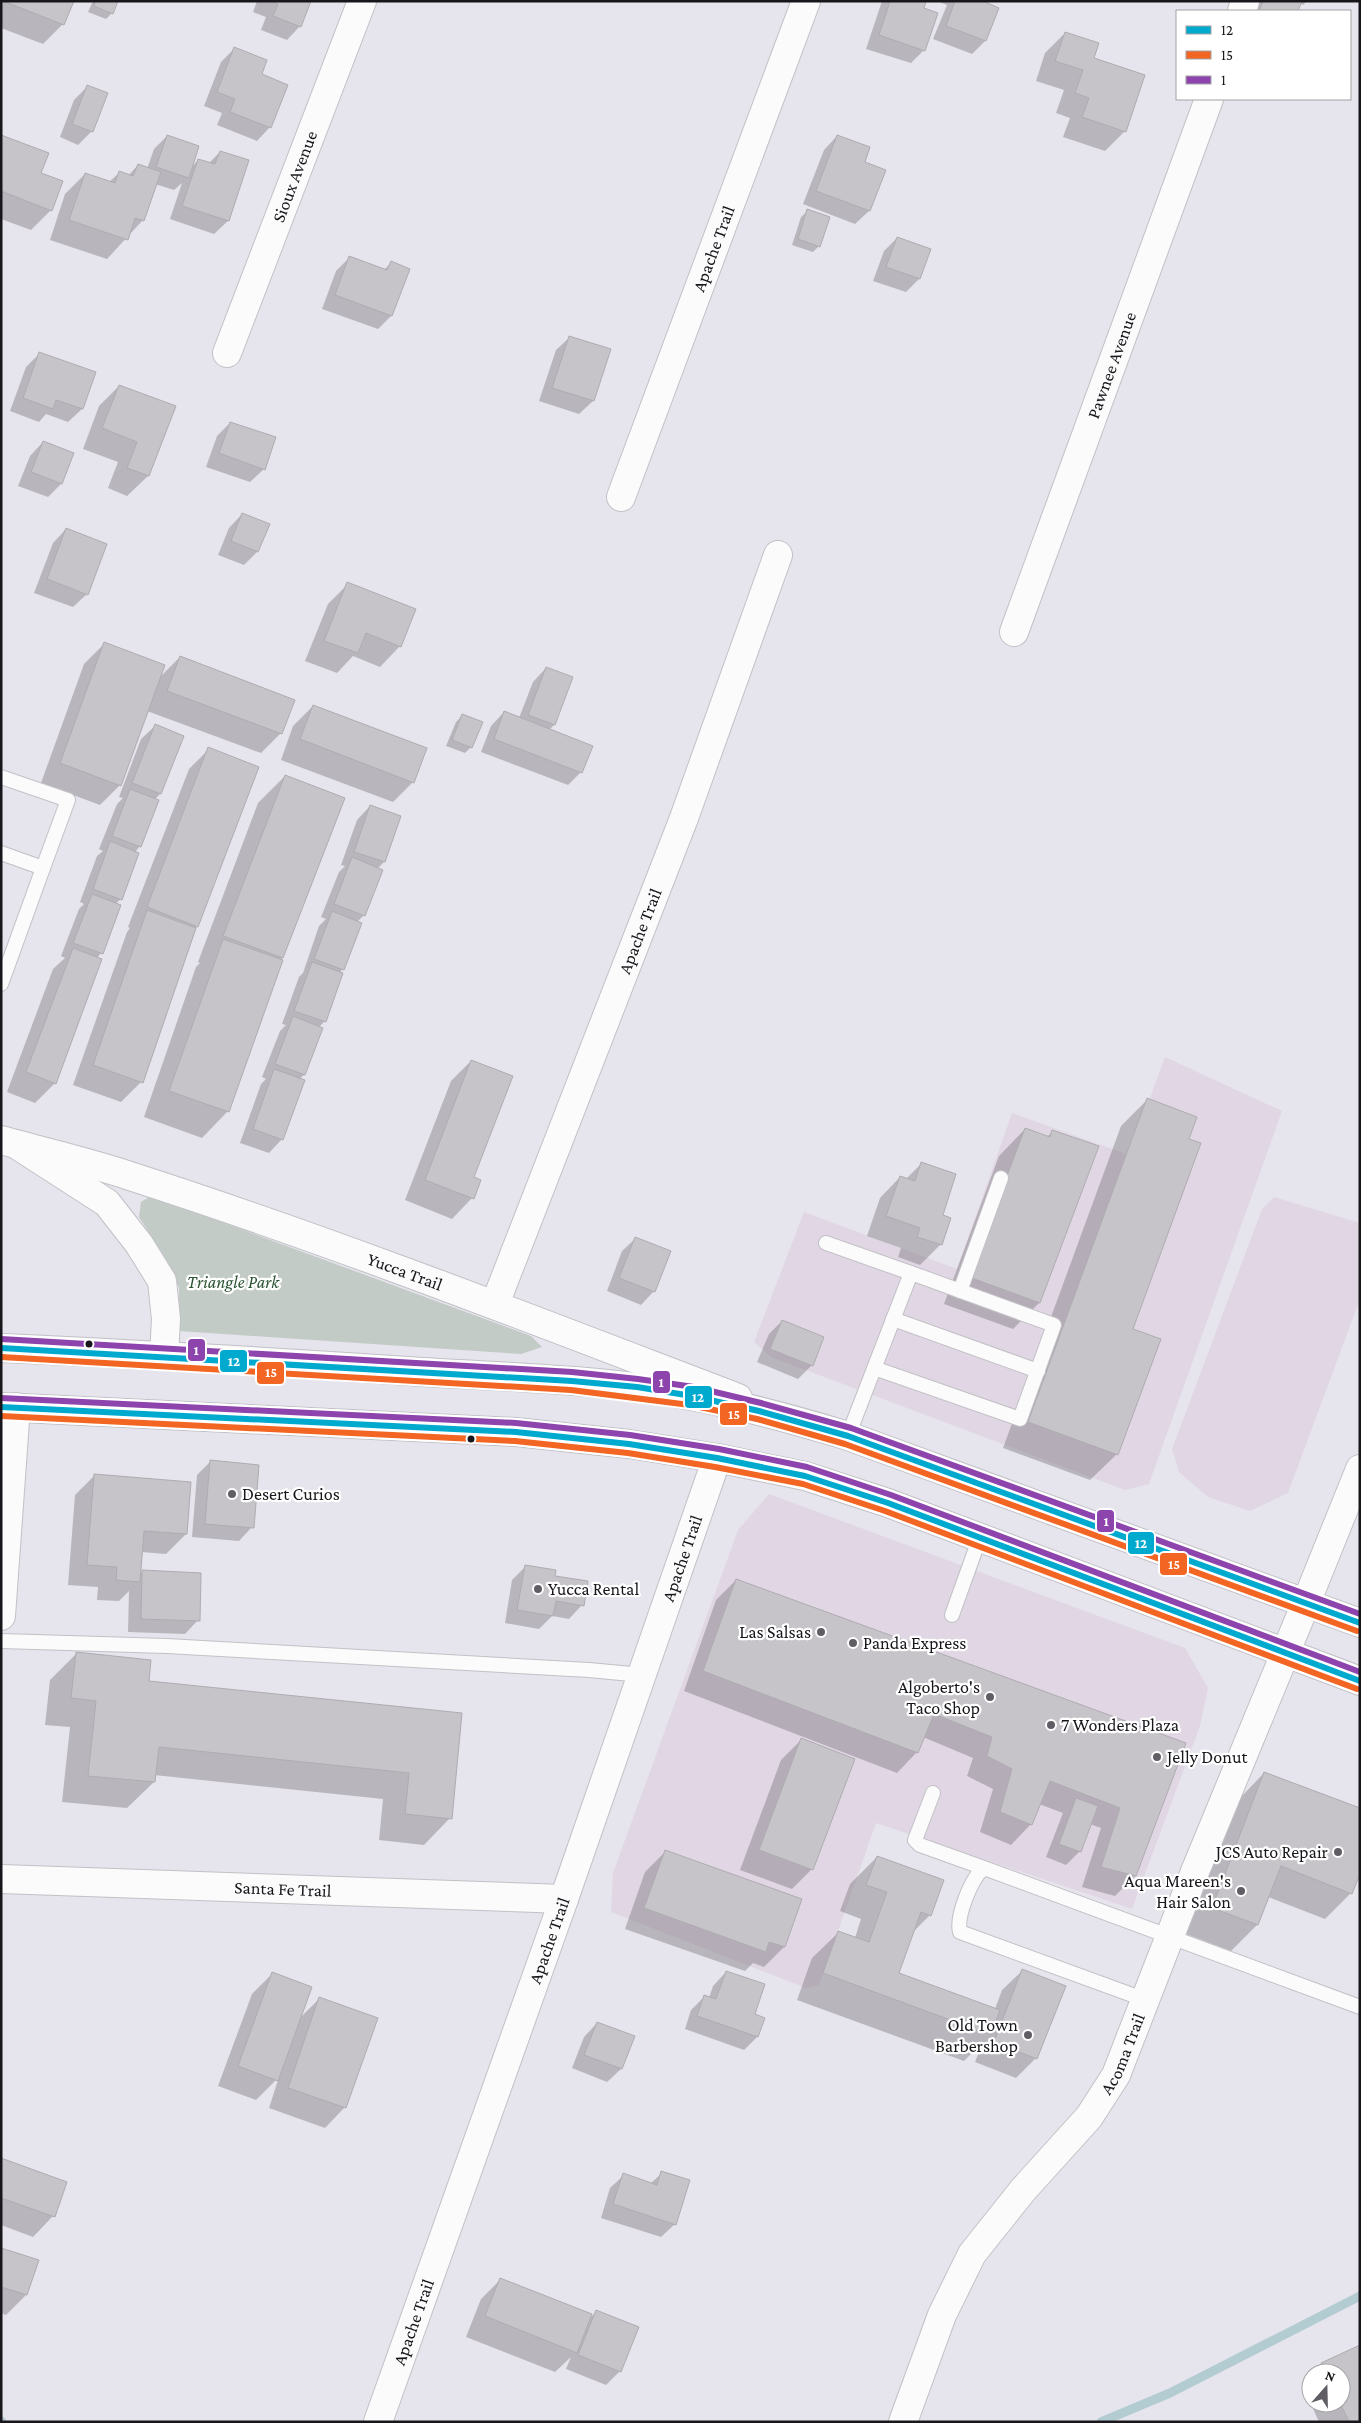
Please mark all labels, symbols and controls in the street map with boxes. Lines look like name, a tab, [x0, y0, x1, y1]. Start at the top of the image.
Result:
legend	[1176, 10, 1351, 100]
text: 12	[1221, 22, 1233, 38]
text: 15	[1221, 47, 1233, 63]
text: 1	[1221, 72, 1226, 88]
street label: Sioux Avenue	[268, 128, 321, 225]
street label: Apache Trail	[689, 203, 739, 294]
street label: Pawnee Avenue	[1083, 309, 1140, 421]
street label: Apache Trail	[614, 885, 666, 977]
street label: Yucca Trail	[365, 1249, 445, 1295]
park label: Triangle Park	[187, 1272, 280, 1292]
line badge: 1	[187, 1338, 206, 1362]
unlabelled marker	[84, 1339, 94, 1349]
text: 1	[193, 1342, 199, 1358]
line badge: 12	[219, 1349, 248, 1373]
text: 12	[228, 1353, 240, 1369]
line badge: 15	[256, 1361, 285, 1385]
text: 15	[265, 1364, 277, 1380]
line badge: 1	[652, 1370, 671, 1394]
text: 1	[658, 1374, 664, 1390]
line badge: 12	[684, 1385, 713, 1409]
text: 12	[692, 1389, 704, 1405]
line badge: 15	[719, 1402, 748, 1426]
text: 15	[728, 1406, 740, 1422]
unlabelled marker	[466, 1434, 476, 1444]
place label: Desert Curios	[242, 1484, 340, 1504]
marker: Desert Curios	[226, 1488, 238, 1500]
line badge: 1	[1096, 1509, 1115, 1533]
street label: Apache Trail	[658, 1512, 706, 1604]
text: 1	[1103, 1513, 1109, 1529]
line badge: 12	[1127, 1531, 1155, 1555]
text: 12	[1135, 1535, 1147, 1551]
line badge: 15	[1159, 1552, 1188, 1576]
text: 15	[1168, 1556, 1180, 1572]
place label: Yucca Rental	[548, 1579, 639, 1599]
marker: Yucca Rental	[532, 1583, 544, 1595]
place label: Las Salsas	[739, 1622, 811, 1642]
marker: Las Salsas	[815, 1626, 827, 1638]
place label: Panda Express	[863, 1633, 966, 1653]
marker: Panda Express	[847, 1637, 859, 1649]
place label: Algoberto's Taco Shop	[898, 1677, 980, 1718]
marker: Algoberto's Taco Shop	[984, 1691, 996, 1703]
place label: 7 Wonders Plaza	[1061, 1715, 1179, 1735]
marker: 7 Wonders Plaza	[1045, 1719, 1057, 1731]
place label: Jelly Donut	[1165, 1747, 1248, 1767]
marker: Jelly Donut	[1151, 1751, 1163, 1763]
place label: JCS Auto Repair	[1214, 1842, 1329, 1862]
marker: JCS Auto Repair	[1332, 1846, 1344, 1858]
place label: Aqua Mareen's Hair Salon	[1124, 1871, 1231, 1912]
street label: Santa Fe Trail	[234, 1877, 332, 1901]
marker: Aqua Mareen's Hair Salon	[1235, 1885, 1247, 1897]
street label: Apache Trail	[525, 1895, 574, 1986]
street label: Acoma Trail	[1096, 2010, 1149, 2098]
place label: Old Town Barbershop	[935, 2015, 1018, 2056]
marker: Old Town Barbershop	[1022, 2029, 1034, 2041]
street label: Apache Trail	[389, 2276, 438, 2368]
north arrow	[1301, 2363, 1351, 2413]
text: N	[1323, 2367, 1338, 2385]

